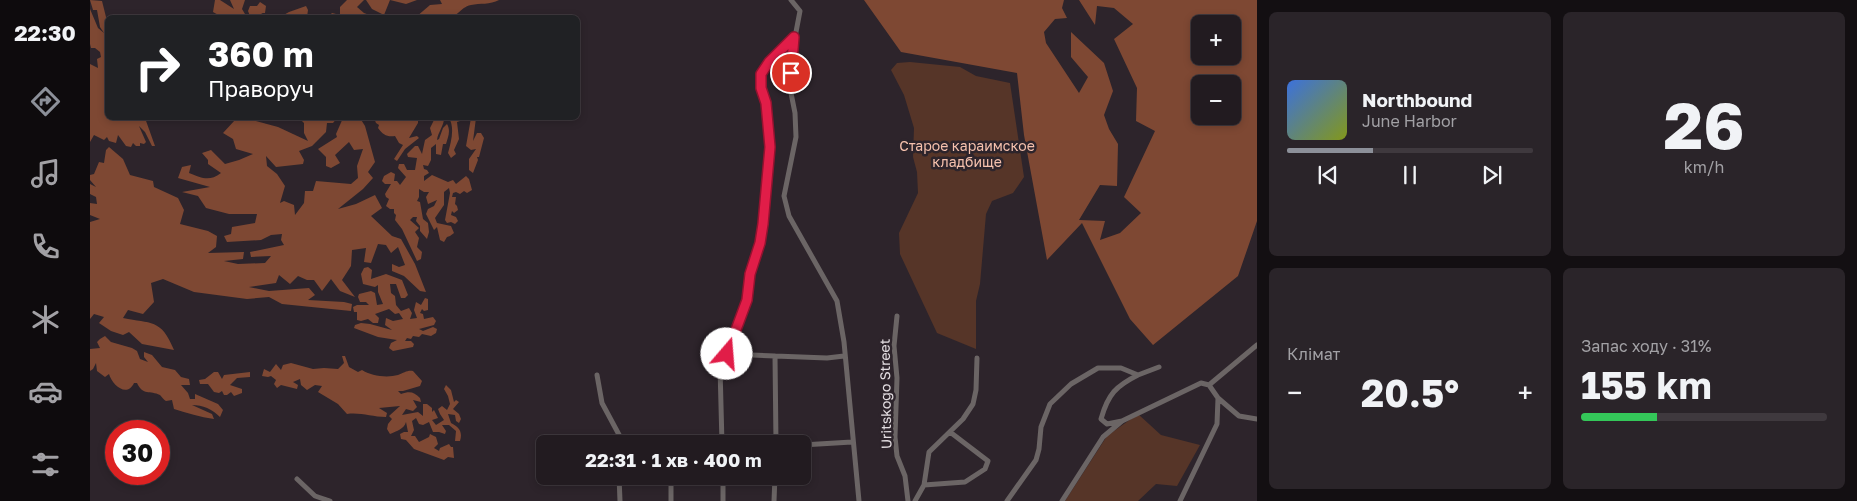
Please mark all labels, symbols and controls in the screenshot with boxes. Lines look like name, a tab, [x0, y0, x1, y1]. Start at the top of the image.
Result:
map controls	[1191, 15, 1241, 125]
button: +	[1191, 15, 1241, 65]
text: 22:30	[14, 19, 76, 46]
text: 360 m	[208, 33, 314, 75]
icon: right	[125, 35, 190, 100]
pin	[770, 52, 812, 94]
icon: arrive	[777, 59, 805, 87]
text: Праворуч	[208, 75, 314, 102]
button: −	[1191, 75, 1241, 125]
icon: directions	[28, 84, 63, 119]
text: 26	[1664, 85, 1744, 163]
text: Northbound	[1362, 88, 1472, 111]
text: June Harbor	[1362, 111, 1457, 131]
park label: Старое караимское кладбище	[899, 137, 1035, 170]
icon: music	[28, 156, 63, 191]
text: km/h	[1684, 157, 1724, 177]
icon: previous	[1314, 161, 1342, 189]
icon: pause	[1396, 161, 1424, 189]
icon: next	[1478, 161, 1506, 189]
icon: phone	[28, 229, 63, 264]
icon: climate	[28, 302, 63, 337]
position arrow	[700, 327, 752, 379]
text: Запас ходу · 31%	[1581, 336, 1711, 356]
street label: Uritskogo Street	[876, 339, 894, 449]
text: Клімат	[1287, 344, 1340, 364]
text: 155 km	[1581, 362, 1712, 407]
text: 20.5°	[1361, 370, 1459, 415]
icon: car	[28, 374, 63, 409]
text: −	[1287, 376, 1302, 409]
text: +	[1518, 376, 1533, 409]
speed limit sign: 30	[105, 420, 170, 485]
icon: filters	[28, 447, 63, 482]
text: 22:31 · 1 хв · 400 m	[585, 448, 762, 471]

